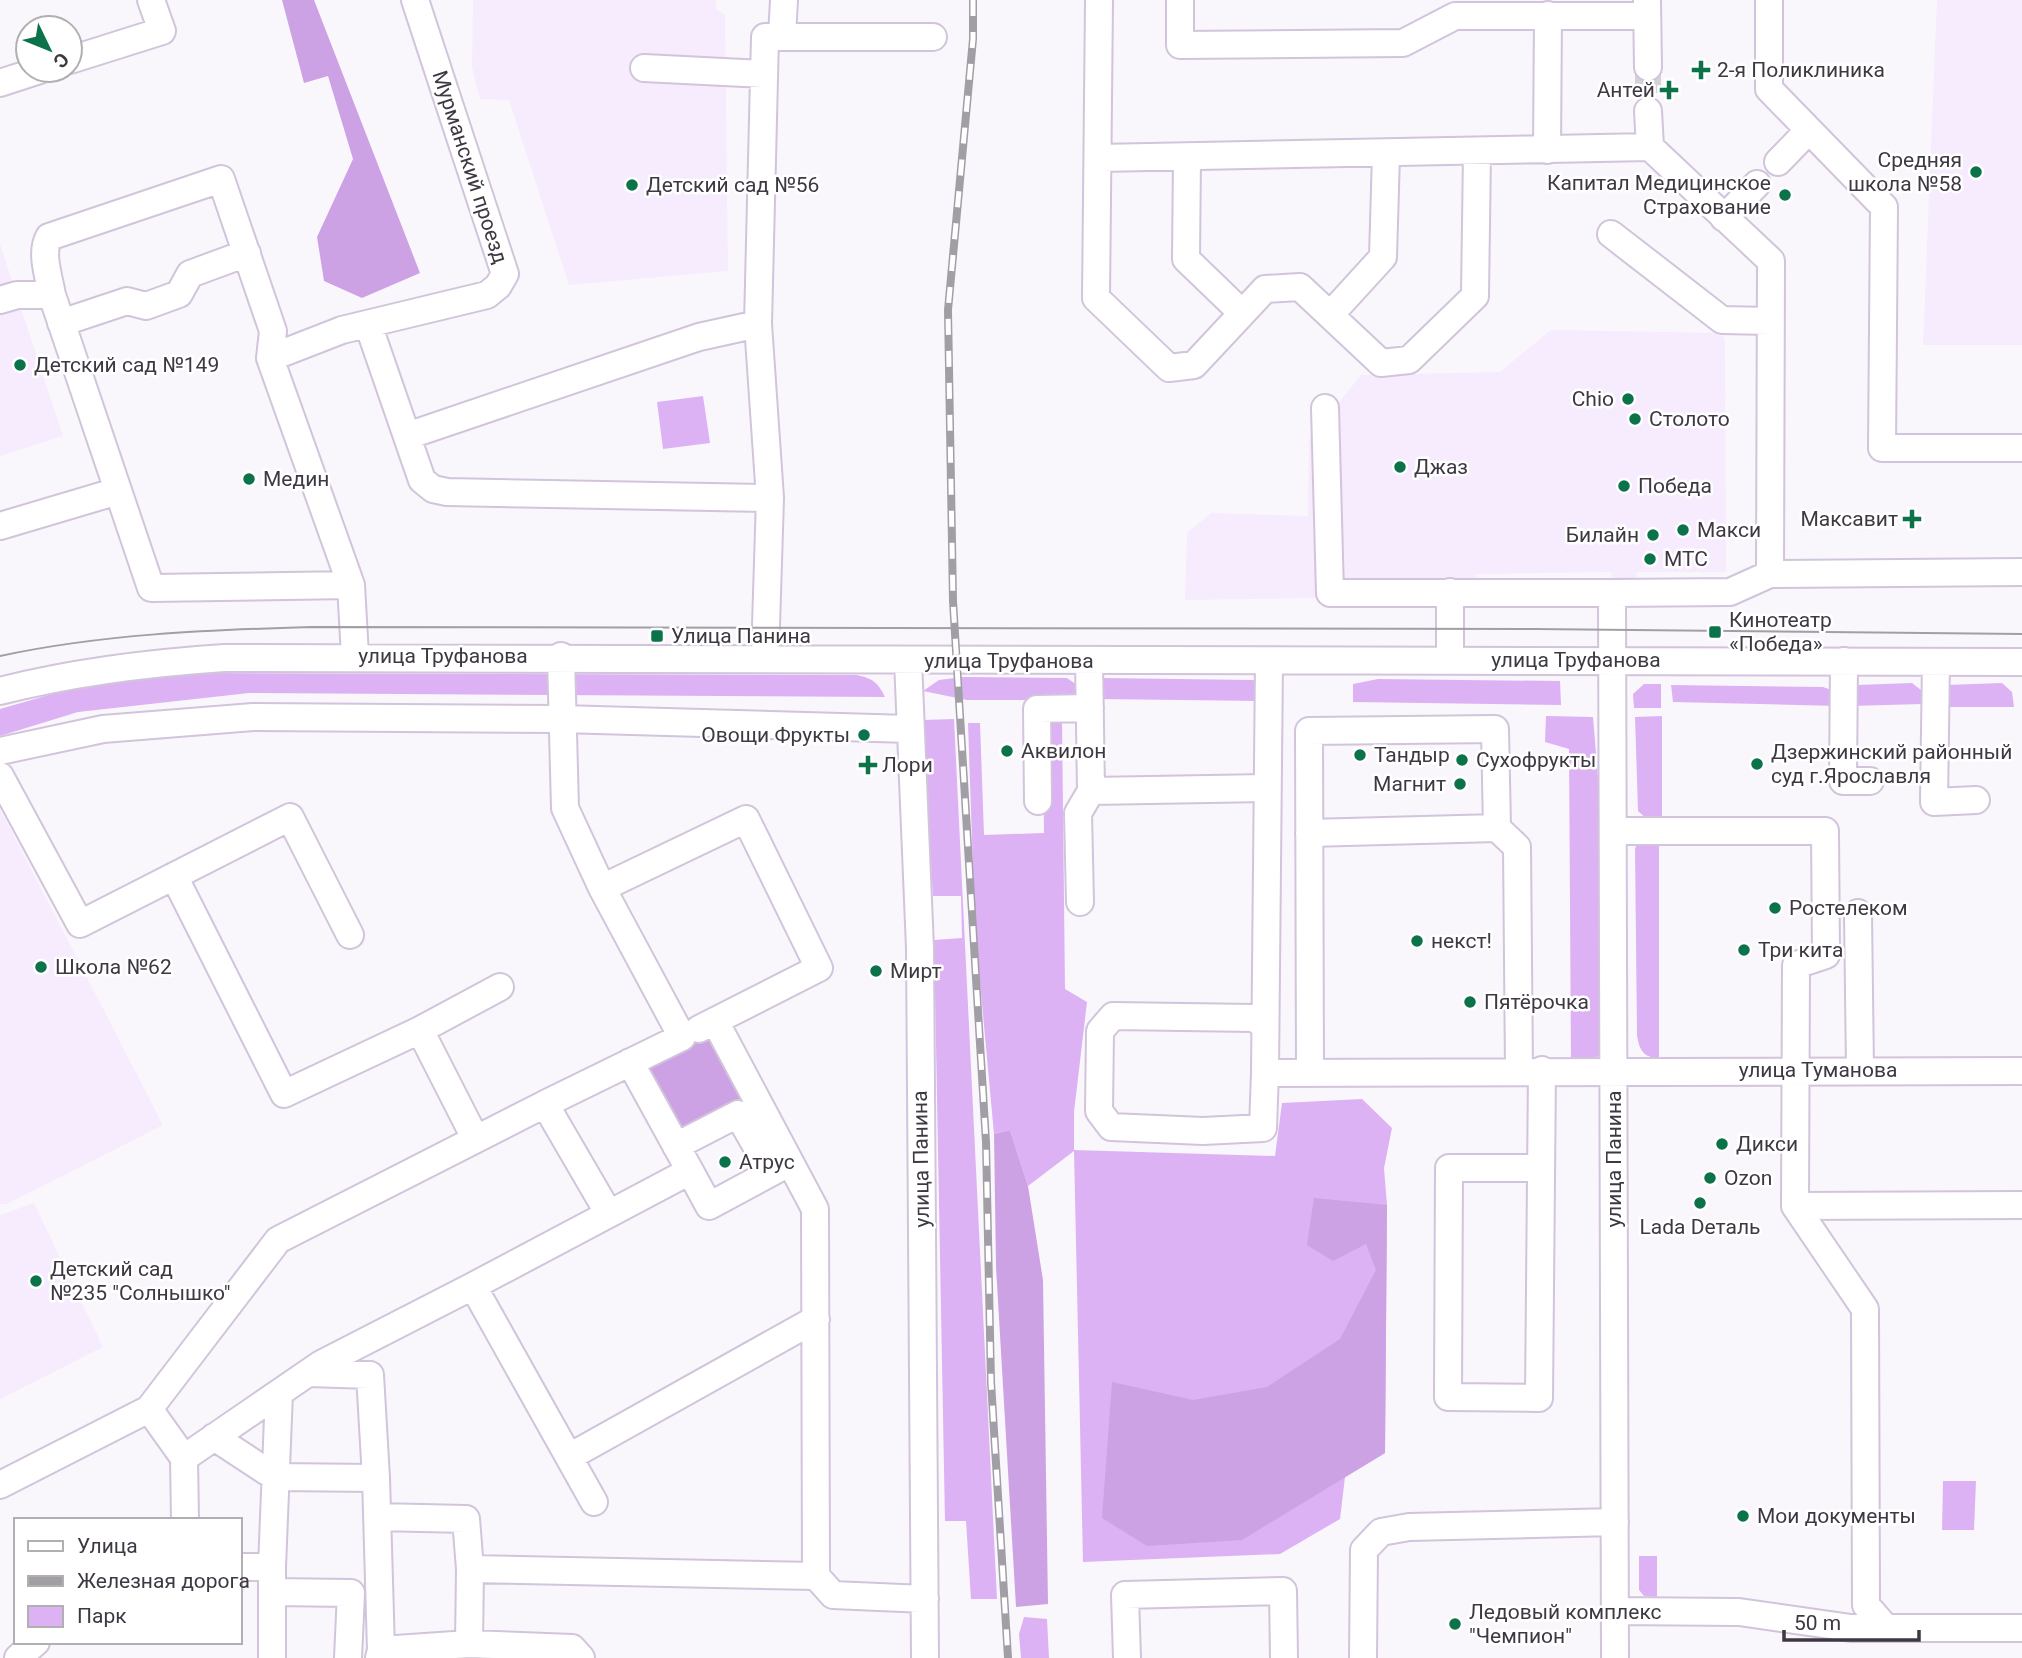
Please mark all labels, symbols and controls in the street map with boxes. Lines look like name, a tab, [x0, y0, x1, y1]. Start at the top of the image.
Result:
north arrow	[14, 14, 84, 84]
text: С	[48, 48, 74, 73]
place label: 2-я Поликлиника	[1717, 58, 1885, 82]
marker: 2-я Поликлиника	[1691, 60, 1711, 80]
street label: Мурманский проезд	[427, 68, 513, 267]
place label: Антей	[1597, 78, 1655, 102]
marker: Антей	[1661, 82, 1677, 98]
place label: Средняя школа №58	[1848, 148, 1962, 196]
marker: Средняя школа №58	[1968, 164, 1984, 180]
place label: Капитал Медицинское Страхование	[1547, 171, 1771, 219]
place label: Детский сад №56	[646, 173, 819, 197]
marker: Детский сад №56	[624, 177, 640, 193]
marker: Капитал Медицинское Страхование	[1777, 187, 1793, 203]
place label: Детский сад №149	[34, 353, 219, 377]
marker: Детский сад №149	[12, 357, 28, 373]
place label: Chio	[1572, 387, 1614, 411]
marker: Chio	[1620, 391, 1636, 407]
place label: Столото	[1649, 407, 1730, 431]
marker: Столото	[1627, 411, 1643, 427]
place label: Джаз	[1414, 455, 1468, 479]
marker: Джаз	[1392, 459, 1408, 475]
place label: Медин	[263, 467, 329, 491]
marker: Медин	[241, 471, 257, 487]
place label: Победа	[1638, 474, 1712, 498]
marker: Победа	[1616, 478, 1632, 494]
place label: Максавит	[1800, 507, 1898, 531]
marker: Максавит	[1904, 511, 1920, 527]
place label: Макси	[1697, 518, 1761, 542]
marker: Макси	[1675, 522, 1691, 538]
place label: Билайн	[1566, 523, 1639, 547]
marker: Билайн	[1645, 527, 1661, 543]
place label: МТС	[1664, 547, 1708, 571]
marker: МТС	[1642, 551, 1658, 567]
place label: Кинотеатр «Победа»	[1729, 608, 1832, 656]
place label: Улица Панина	[671, 624, 811, 648]
marker: Кинотеатр «Победа»	[1707, 624, 1723, 640]
marker: Улица Панина	[649, 628, 665, 644]
street label: улица Труфанова	[358, 644, 528, 668]
street label: улица Труфанова	[1491, 648, 1661, 672]
street label: улица Труфанова	[924, 649, 1094, 673]
place label: Овощи Фрукты	[701, 723, 850, 747]
marker: Овощи Фрукты	[856, 727, 872, 743]
place label: Аквилон	[1021, 739, 1106, 763]
place label: Дзержинский районный суд г.Ярославля	[1771, 740, 2012, 788]
marker: Аквилон	[999, 743, 1015, 759]
place label: Тандыр	[1374, 743, 1450, 767]
marker: Тандыр	[1352, 747, 1368, 763]
place label: Сухофрукты	[1476, 748, 1596, 772]
marker: Сухофрукты	[1454, 752, 1470, 768]
place label: Лори	[882, 753, 933, 777]
marker: Дзержинский районный суд г.Ярославля	[1749, 756, 1765, 772]
marker: Лори	[860, 757, 876, 773]
place label: Магнит	[1373, 772, 1446, 796]
marker: Магнит	[1452, 776, 1468, 792]
place label: Ростелеком	[1789, 896, 1907, 920]
marker: Ростелеком	[1767, 900, 1783, 916]
place label: некст!	[1431, 929, 1492, 953]
marker: некст!	[1409, 933, 1425, 949]
place label: Три кита	[1758, 938, 1843, 962]
marker: Три кита	[1736, 942, 1752, 958]
place label: Школа №62	[55, 955, 172, 979]
marker: Школа №62	[33, 959, 49, 975]
place label: Мирт	[890, 959, 942, 983]
marker: Мирт	[868, 963, 884, 979]
place label: Пятёрочка	[1484, 990, 1589, 1014]
marker: Пятёрочка	[1462, 994, 1478, 1010]
street label: улица Туманова	[1739, 1058, 1897, 1082]
street label: улица Панина	[908, 1090, 934, 1228]
street label: улица Панина	[1602, 1090, 1626, 1228]
place label: Дикси	[1736, 1132, 1798, 1156]
marker: Дикси	[1714, 1136, 1730, 1152]
place label: Атрус	[739, 1150, 795, 1174]
marker: Атрус	[717, 1154, 733, 1170]
place label: Ozon	[1724, 1166, 1772, 1190]
marker: Ozon	[1702, 1170, 1718, 1186]
marker: Lada Dеталь	[1692, 1195, 1708, 1211]
place label: Lada Dеталь	[1640, 1215, 1760, 1239]
place label: Детский сад №235 "Солнышко"	[50, 1257, 230, 1305]
marker: Детский сад №235 "Солнышко"	[28, 1273, 44, 1289]
place label: Мои документы	[1757, 1504, 1916, 1528]
marker: Мои документы	[1735, 1508, 1751, 1524]
legend	[14, 1518, 242, 1644]
text: Улица	[77, 1534, 138, 1558]
text: Железная дорога	[77, 1569, 250, 1593]
scale bar	[1784, 1598, 1919, 1642]
place label: Ледовый комплекс "Чемпион"	[1469, 1600, 1662, 1648]
text: Парк	[77, 1604, 127, 1628]
text: 50 m	[1794, 1611, 1841, 1635]
marker: Ледовый комплекс "Чемпион"	[1447, 1616, 1463, 1632]

